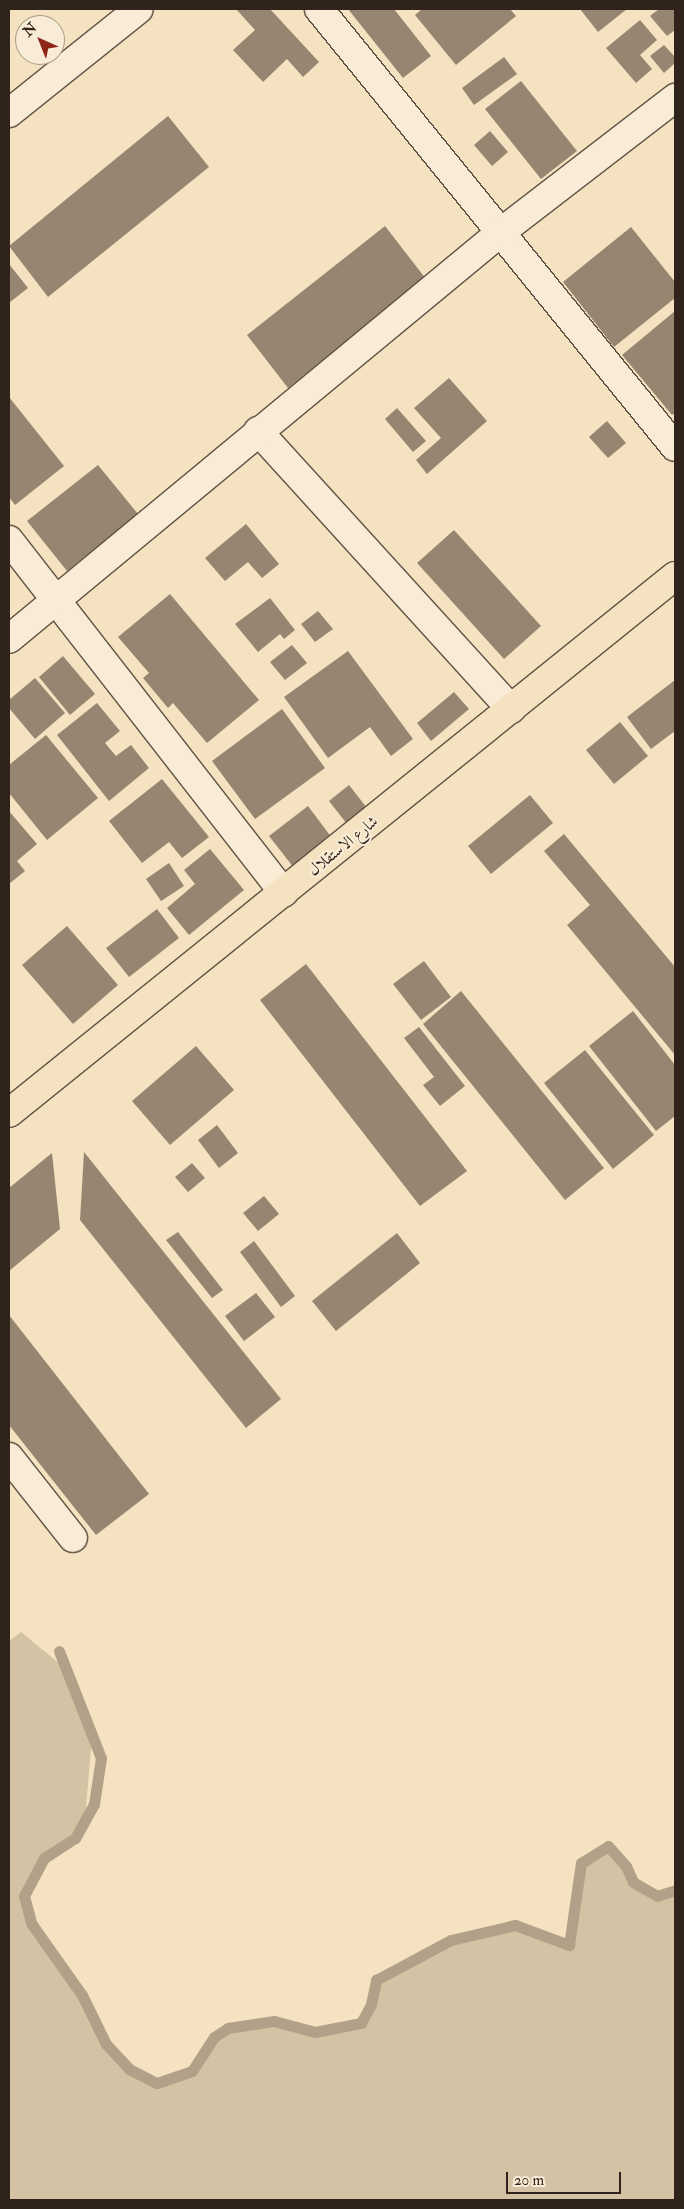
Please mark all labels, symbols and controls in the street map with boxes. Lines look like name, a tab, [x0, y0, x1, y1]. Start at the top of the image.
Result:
north arrow	[15, 15, 65, 65]
text: N	[20, 19, 40, 40]
street label: شارع الاستقلال	[304, 812, 382, 880]
scale bar	[509, 2162, 624, 2194]
text: 20 m	[514, 2171, 544, 2190]

